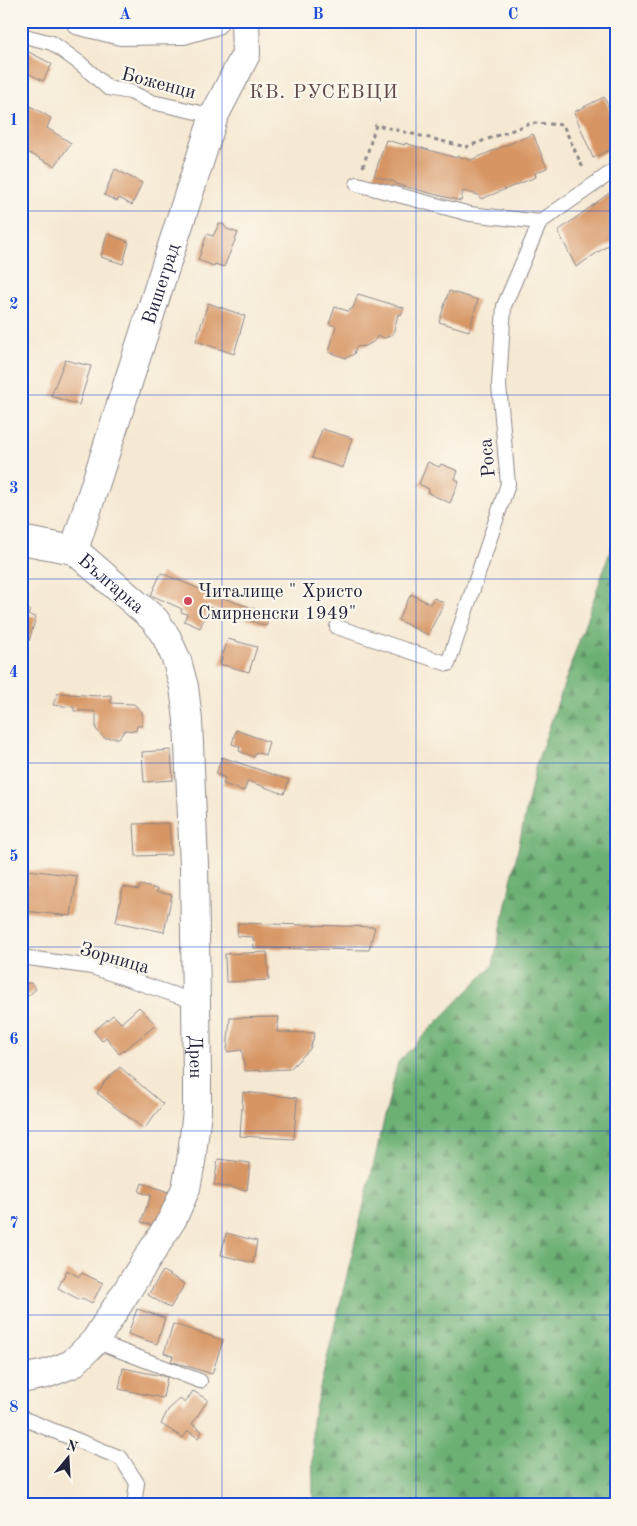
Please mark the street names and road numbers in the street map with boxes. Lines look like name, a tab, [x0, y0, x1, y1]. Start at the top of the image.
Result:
street label: Боженци	[119, 65, 198, 103]
street label: Вишеград	[140, 241, 184, 327]
street label: Роса	[477, 437, 500, 478]
street label: Българка	[74, 551, 147, 618]
street label: Зорница	[77, 940, 152, 979]
street label: Дрен	[184, 1035, 204, 1079]

